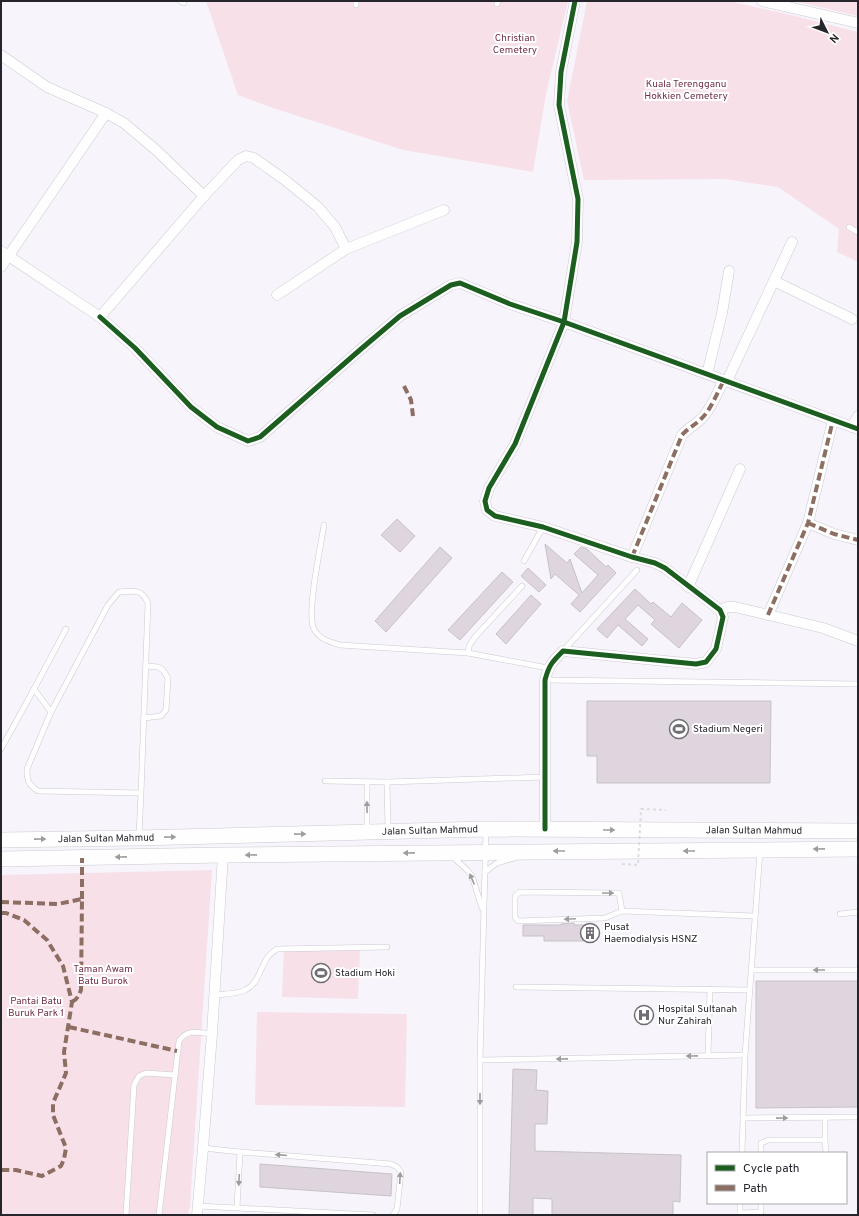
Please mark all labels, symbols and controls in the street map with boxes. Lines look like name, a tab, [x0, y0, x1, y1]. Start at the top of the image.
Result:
north arrow	[807, 12, 847, 52]
text: N	[826, 30, 842, 46]
park label: Christian Cemetery	[493, 32, 537, 57]
park label: Kuala Terengganu Hokkien Cemetery	[644, 78, 728, 103]
sports icon: Stadium Negeri	[668, 718, 690, 740]
place label: Stadium Negeri	[693, 723, 763, 736]
one-way arrow	[364, 800, 370, 813]
street label: Jalan Sultan Mahmud	[381, 823, 478, 838]
street label: Jalan Sultan Mahmud	[706, 824, 802, 837]
one-way arrow	[603, 827, 616, 833]
street label: Jalan Sultan Mahmud	[58, 831, 154, 846]
one-way arrow	[294, 831, 307, 837]
one-way arrow	[164, 834, 177, 840]
one-way arrow	[34, 836, 46, 843]
one-way arrow	[812, 846, 825, 852]
one-way arrow	[683, 847, 695, 854]
one-way arrow	[552, 848, 565, 854]
one-way arrow	[402, 850, 415, 856]
one-way arrow	[244, 852, 257, 858]
one-way arrow	[114, 854, 127, 860]
one-way arrow	[469, 873, 475, 884]
one-way arrow	[602, 890, 615, 896]
one-way arrow	[563, 916, 576, 922]
place label: Pusat Haemodialysis HSNZ	[604, 921, 698, 946]
building icon: Pusat Haemodialysis HSNZ	[579, 922, 601, 944]
sports icon: Stadium Hoki	[310, 962, 332, 984]
park label: Taman Awam Batu Burok	[73, 963, 133, 988]
place label: Stadium Hoki	[335, 967, 395, 980]
one-way arrow	[812, 967, 825, 973]
park label: Pantai Batu Buruk Park 1	[8, 995, 64, 1020]
place label: Hospital Sultanah Nur Zahirah	[658, 1003, 737, 1028]
hospital icon: Hospital Sultanah Nur Zahirah	[633, 1004, 655, 1026]
one-way arrow	[685, 1053, 698, 1059]
one-way arrow	[556, 1055, 568, 1062]
one-way arrow	[477, 1093, 483, 1106]
one-way arrow	[776, 1115, 789, 1121]
one-way arrow	[275, 1152, 287, 1159]
legend	[707, 1152, 847, 1204]
text: Cycle path	[743, 1161, 800, 1177]
one-way arrow	[396, 1172, 403, 1184]
one-way arrow	[235, 1174, 242, 1186]
text: Path	[743, 1181, 768, 1197]

